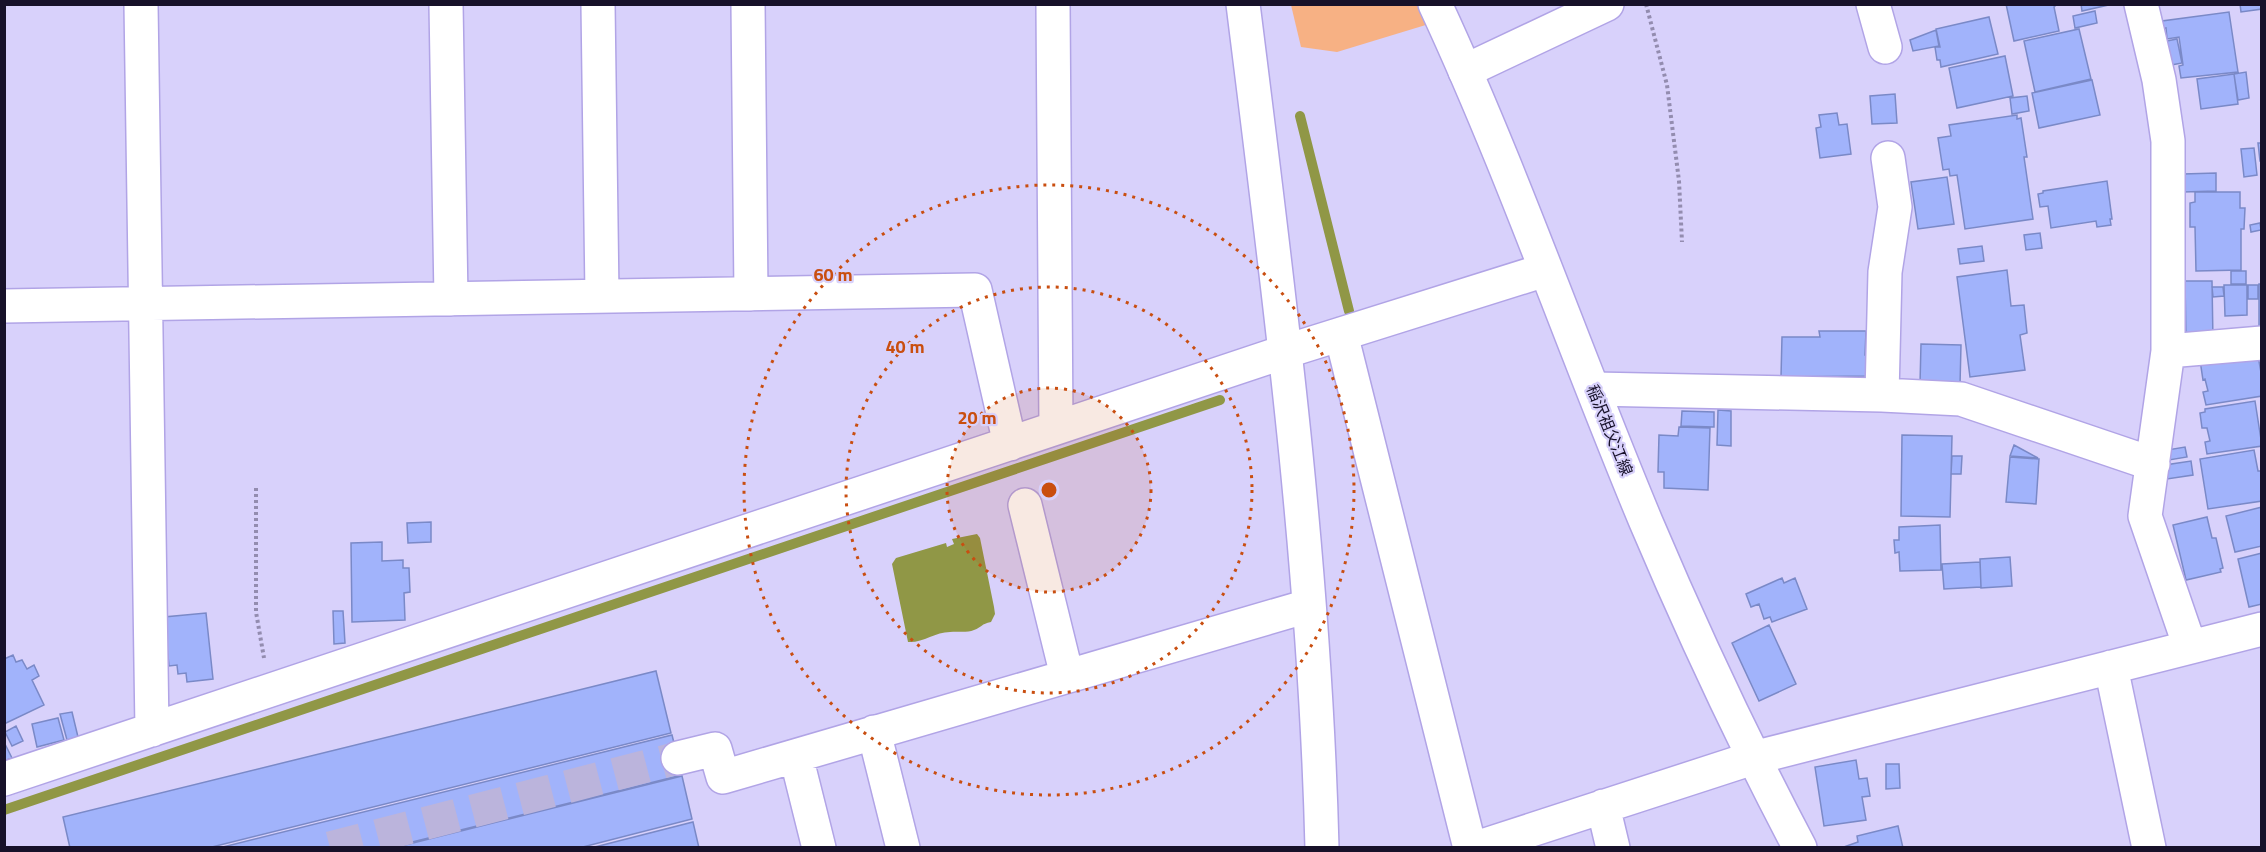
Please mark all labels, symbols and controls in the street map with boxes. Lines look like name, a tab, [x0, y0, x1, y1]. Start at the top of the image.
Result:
text: 60 m	[813, 261, 853, 288]
text: 40 m	[885, 333, 925, 360]
street label: 稲沢祖父江線	[1581, 381, 1639, 479]
text: 20 m	[957, 404, 997, 431]
centre of rings	[1039, 480, 1059, 500]

